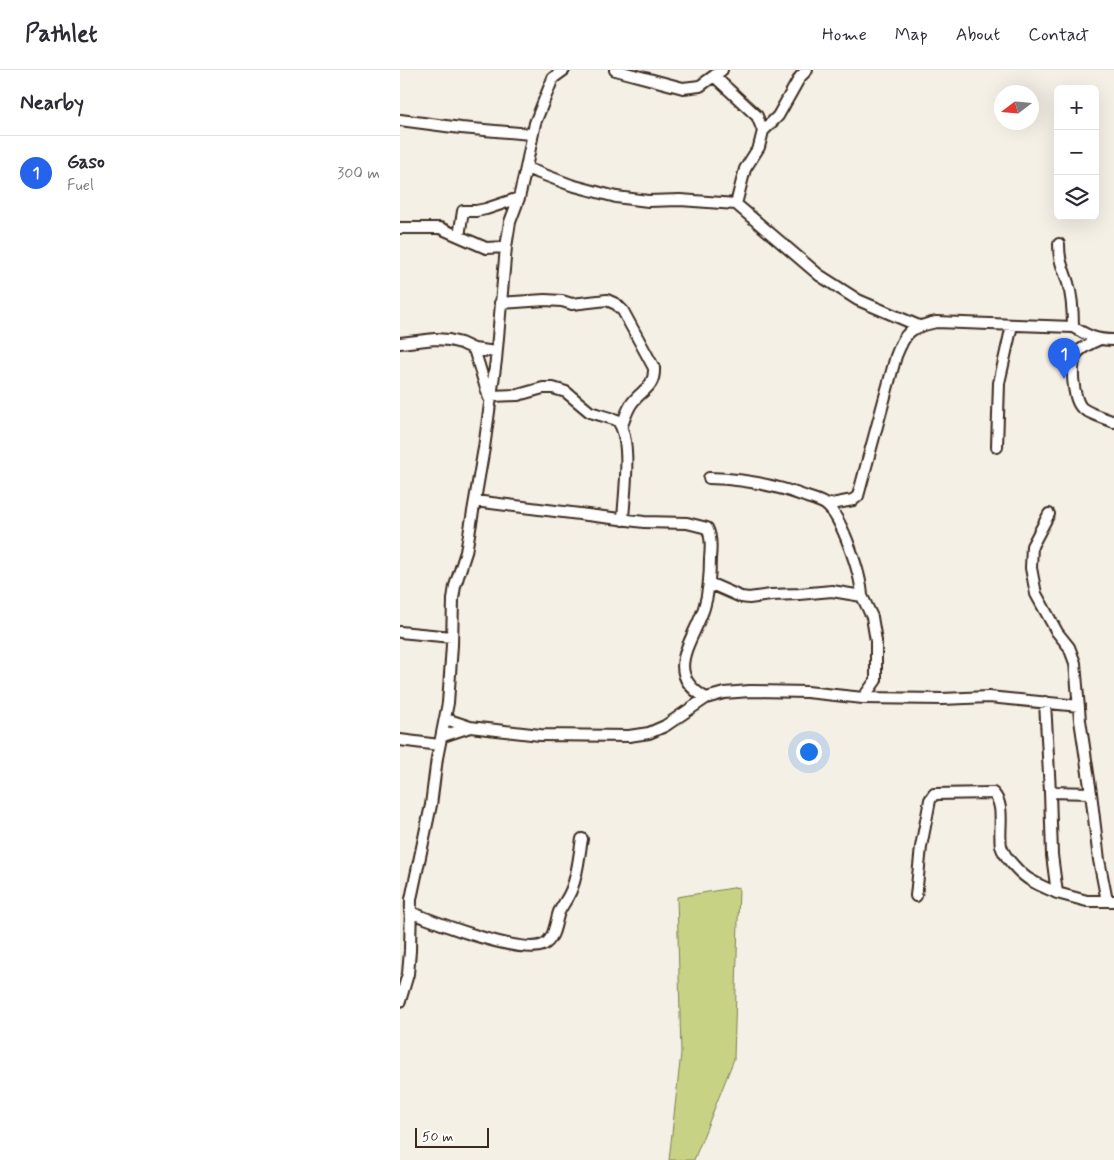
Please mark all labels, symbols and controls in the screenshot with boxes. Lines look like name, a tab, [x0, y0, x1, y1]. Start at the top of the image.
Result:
text: Pathlet	[25, 19, 97, 50]
text: Home	[822, 23, 867, 47]
text: Map	[895, 23, 928, 47]
text: About	[956, 23, 1000, 47]
text: Contact	[1028, 23, 1089, 47]
north arrow	[994, 85, 1039, 130]
map controls	[1054, 85, 1099, 220]
button: +	[1054, 85, 1099, 130]
text: Nearby	[20, 89, 84, 117]
button: −	[1054, 130, 1099, 175]
text: Gaso	[67, 150, 105, 175]
text: 1	[32, 163, 40, 184]
text: 300 m	[337, 163, 380, 184]
text: Fuel	[67, 175, 94, 196]
button: layers	[1054, 175, 1099, 220]
pin: 1	[1048, 338, 1080, 379]
your location	[796, 739, 822, 765]
scale bar	[415, 1125, 489, 1148]
text: 50 m	[422, 1128, 453, 1146]

